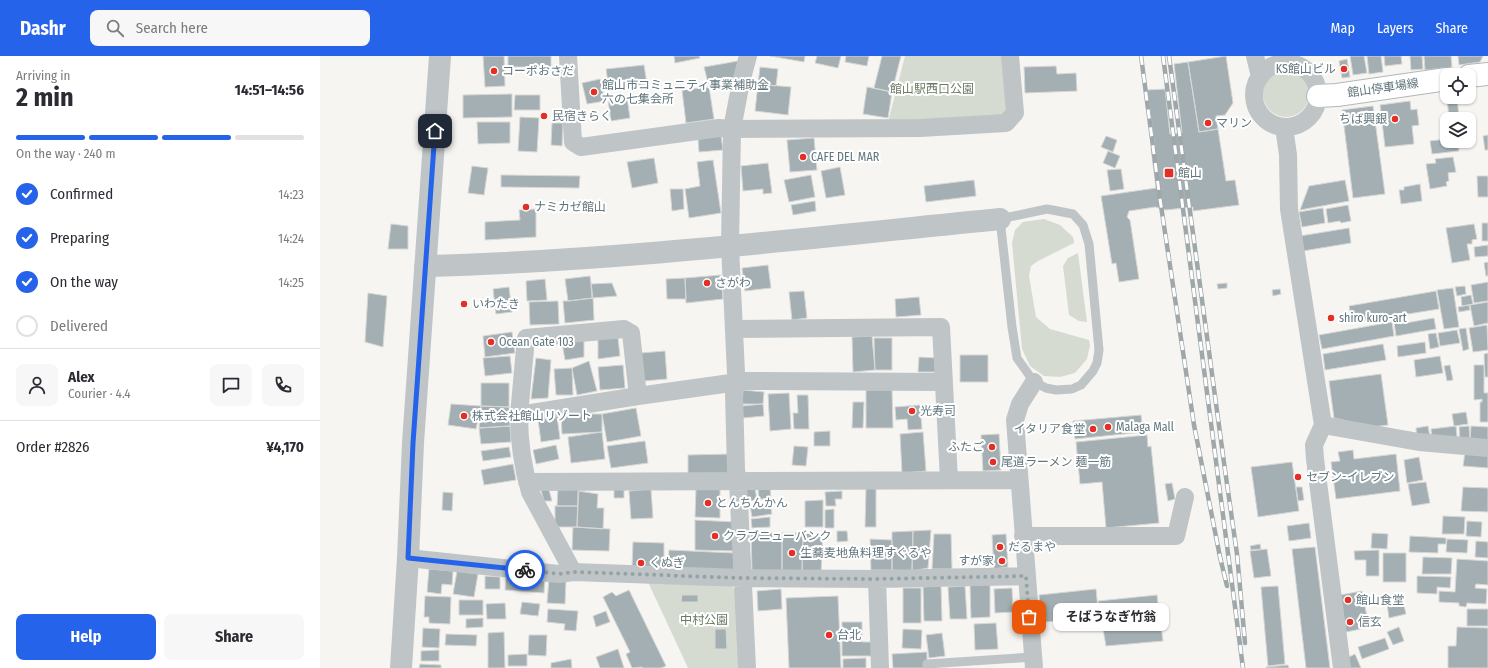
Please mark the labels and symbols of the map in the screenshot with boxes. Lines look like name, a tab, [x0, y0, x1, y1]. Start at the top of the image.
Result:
place label: KS館山ビル	[1276, 62, 1336, 76]
place label: コーポおさだ	[502, 64, 574, 78]
marker: KS館山ビル	[1339, 64, 1349, 74]
marker: コーポおさだ	[489, 66, 499, 76]
street label: 館山停車場線	[1346, 76, 1420, 100]
place label: 館山市コミュニティ事業補助金 六の七集会所	[602, 78, 769, 106]
park label: 館山駅西口公園	[890, 82, 974, 96]
marker: 館山市コミュニティ事業補助金 六の七集会所	[589, 87, 599, 97]
place label: 民宿きらく	[552, 109, 612, 123]
marker: 民宿きらく	[539, 111, 549, 121]
place label: ちば興銀	[1339, 112, 1387, 126]
pin	[418, 114, 452, 148]
marker: ちば興銀	[1390, 114, 1400, 124]
place label: マリン	[1216, 116, 1252, 130]
marker: マリン	[1203, 118, 1213, 128]
place label: CAFE DEL MAR	[811, 150, 880, 164]
marker: CAFE DEL MAR	[798, 152, 808, 162]
place label: 館山	[1178, 166, 1202, 180]
marker: 館山	[1163, 167, 1175, 179]
place label: ナミカゼ館山	[534, 200, 606, 214]
marker: ナミカゼ館山	[521, 202, 531, 212]
place label: さがわ	[715, 276, 751, 290]
marker: さがわ	[702, 278, 712, 288]
place label: いわたき	[472, 297, 520, 311]
marker: いわたき	[459, 299, 469, 309]
place label: shiro kuro-art	[1339, 311, 1407, 325]
marker: shiro kuro-art	[1326, 313, 1336, 323]
place label: Ocean Gate 103	[499, 335, 574, 349]
marker: Ocean Gate 103	[486, 337, 496, 347]
place label: 光寿司	[920, 404, 956, 418]
marker: 光寿司	[907, 406, 917, 416]
place label: 株式会社館山リゾート	[472, 409, 592, 423]
marker: 株式会社館山リゾート	[459, 411, 469, 421]
place label: Malaga Mall	[1116, 420, 1174, 434]
place label: イタリア食堂	[1013, 422, 1085, 436]
marker: Malaga Mall	[1103, 422, 1113, 432]
marker: イタリア食堂	[1088, 424, 1098, 434]
place label: ふたご	[948, 440, 984, 454]
marker: ふたご	[987, 442, 997, 452]
place label: 尾道ラーメン 麺一筋	[1001, 455, 1111, 469]
marker: 尾道ラーメン 麺一筋	[988, 457, 998, 467]
place label: セブン-イレブン	[1306, 470, 1394, 484]
marker: セブン-イレブン	[1293, 472, 1303, 482]
place label: とんちんかん	[716, 496, 788, 510]
marker: とんちんかん	[703, 498, 713, 508]
place label: クラブニューバンク	[723, 529, 831, 543]
marker: クラブニューバンク	[710, 531, 720, 541]
place label: だるまや	[1008, 540, 1056, 554]
marker: だるまや	[995, 542, 1005, 552]
place label: 生蕎麦地魚料理すぐるや	[800, 546, 932, 560]
marker: 生蕎麦地魚料理すぐるや	[787, 548, 797, 558]
courier	[505, 550, 545, 590]
place label: すが家	[958, 554, 994, 568]
place label: くぬぎ	[649, 556, 685, 570]
marker: すが家	[997, 556, 1007, 566]
marker: くぬぎ	[636, 558, 646, 568]
place label: 館山食堂	[1356, 593, 1404, 607]
marker: 館山食堂	[1343, 595, 1353, 605]
pin	[1012, 600, 1046, 634]
callout: そばうなぎ竹翁	[1053, 603, 1169, 631]
park label: 中村公園	[680, 613, 728, 627]
place label: 信玄	[1358, 615, 1382, 629]
marker: 信玄	[1345, 617, 1355, 627]
place label: 台北	[837, 628, 861, 642]
marker: 台北	[824, 630, 834, 640]

